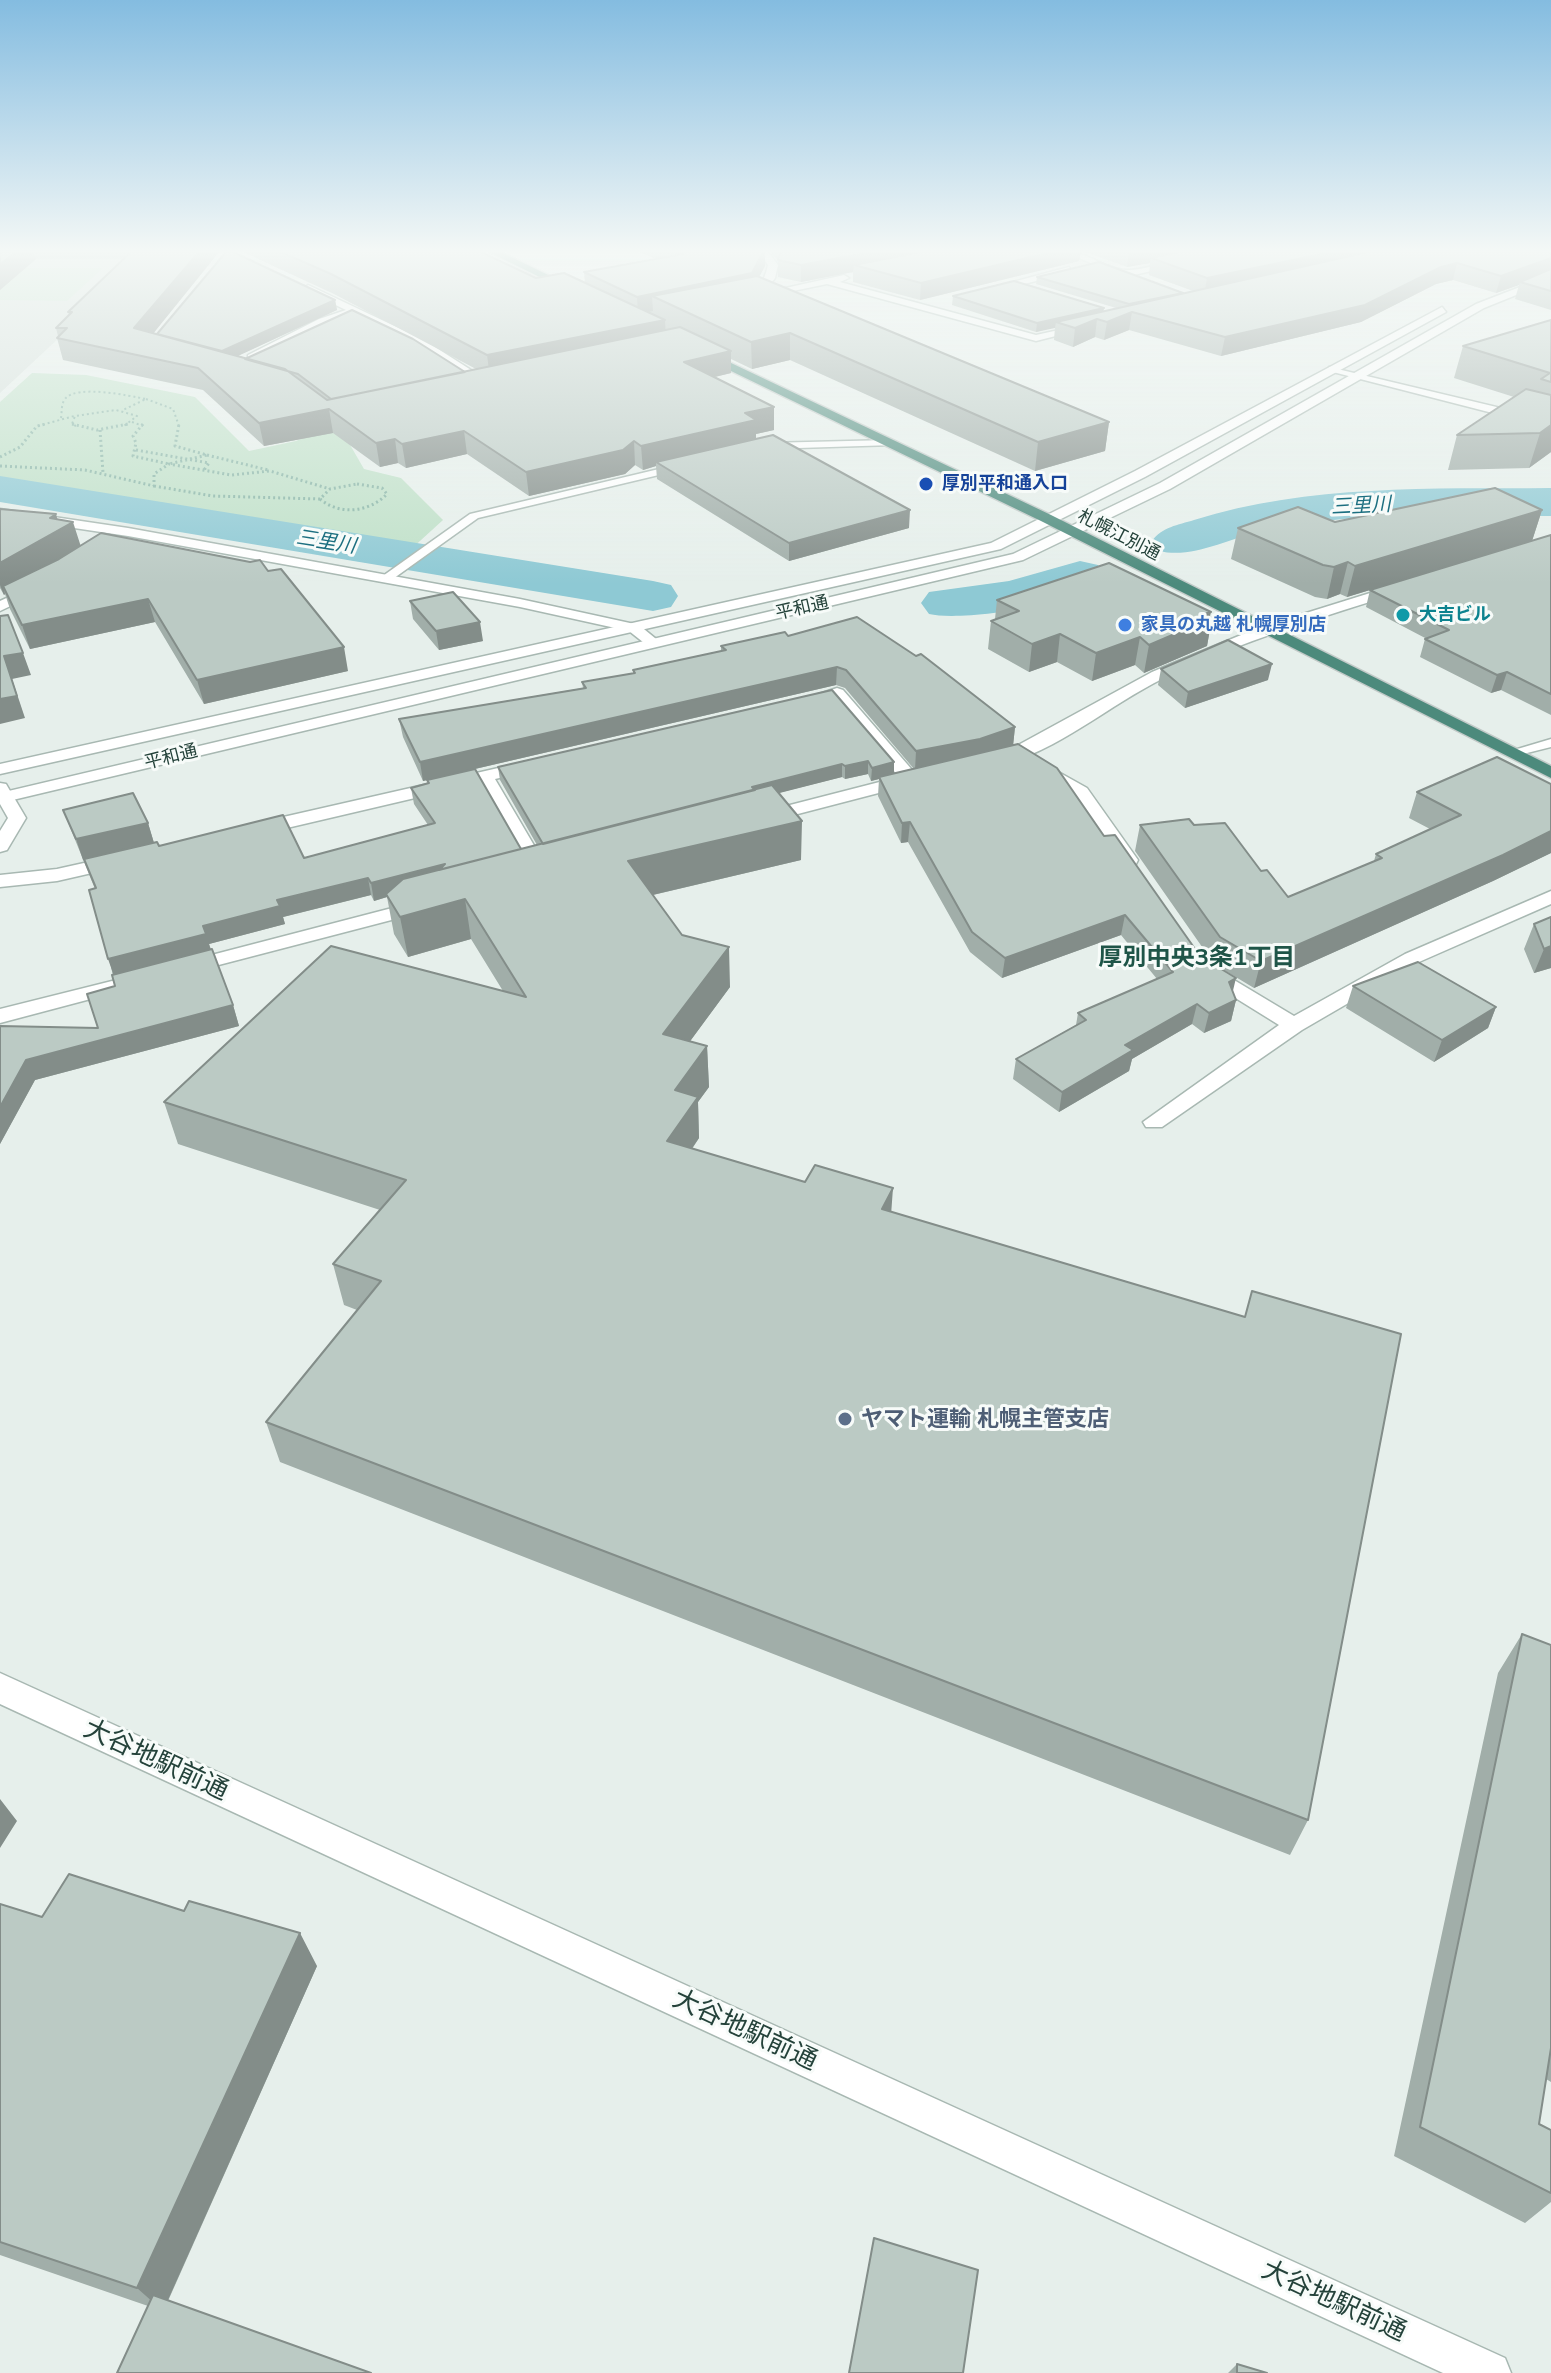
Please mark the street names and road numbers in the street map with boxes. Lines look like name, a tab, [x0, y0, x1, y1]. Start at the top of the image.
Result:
street label: 札幌江別通	[1074, 505, 1164, 565]
street label: 平和通	[773, 591, 831, 625]
street label: 平和通	[142, 740, 200, 774]
street label: 大谷地駅前通	[79, 1713, 233, 1807]
street label: 大谷地駅前通	[668, 1983, 822, 2077]
street label: 大谷地駅前通	[1257, 2254, 1411, 2348]

